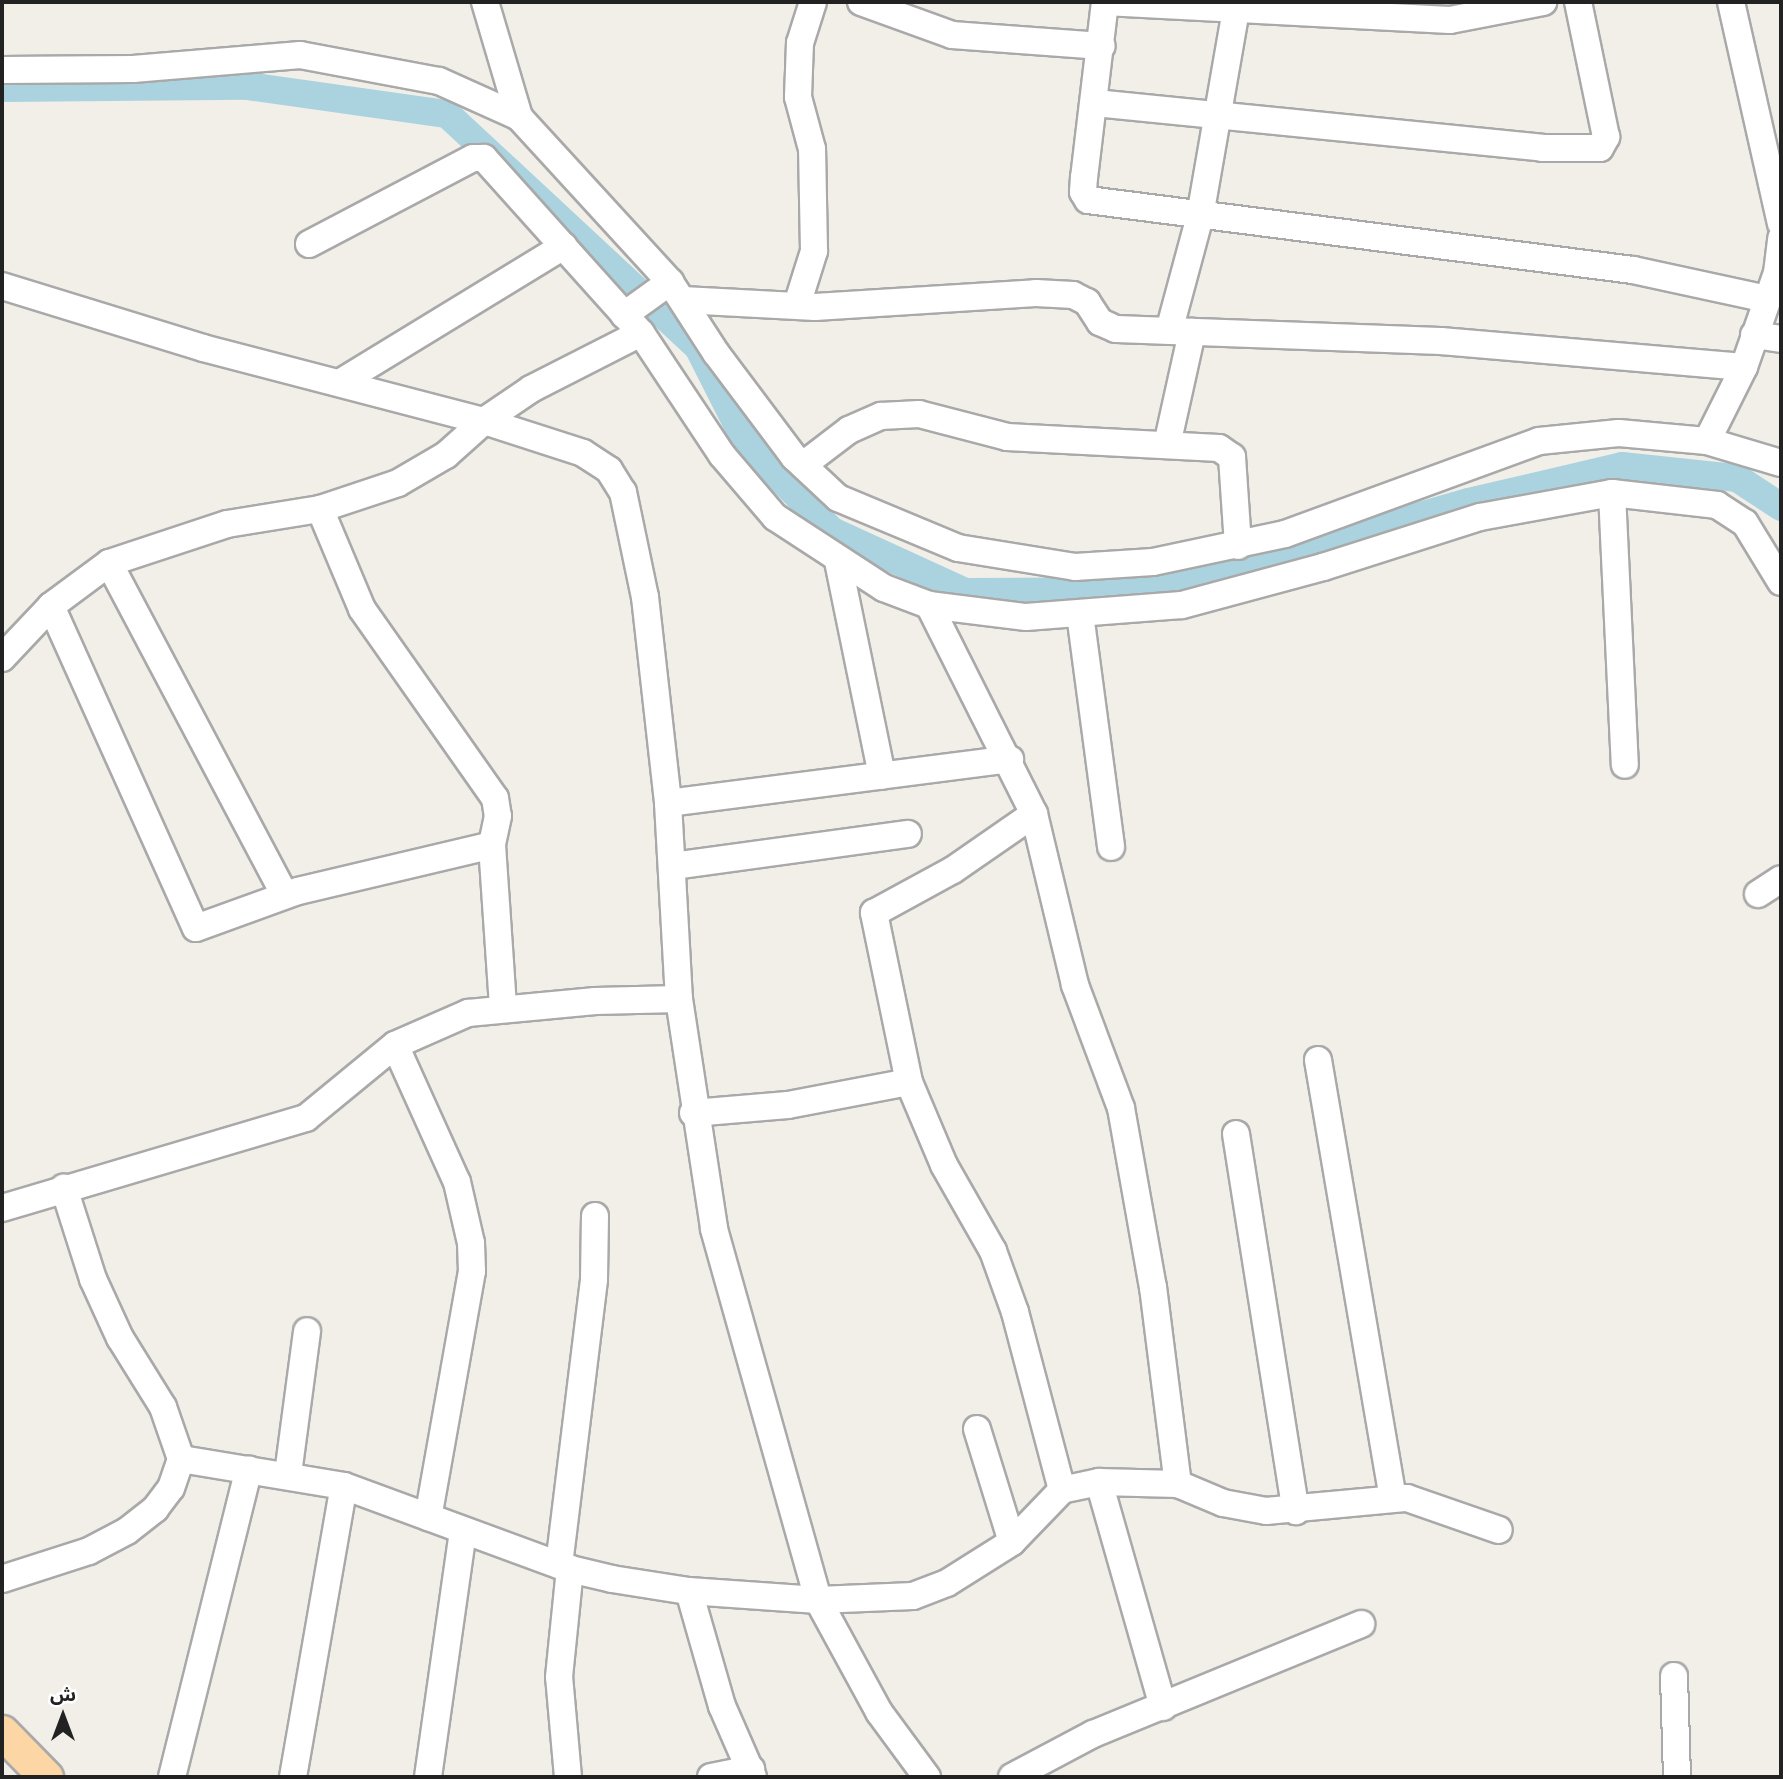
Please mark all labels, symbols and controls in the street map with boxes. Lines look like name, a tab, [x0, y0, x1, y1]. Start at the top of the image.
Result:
north arrow	[28, 1681, 98, 1751]
text: ش	[50, 1683, 76, 1706]

